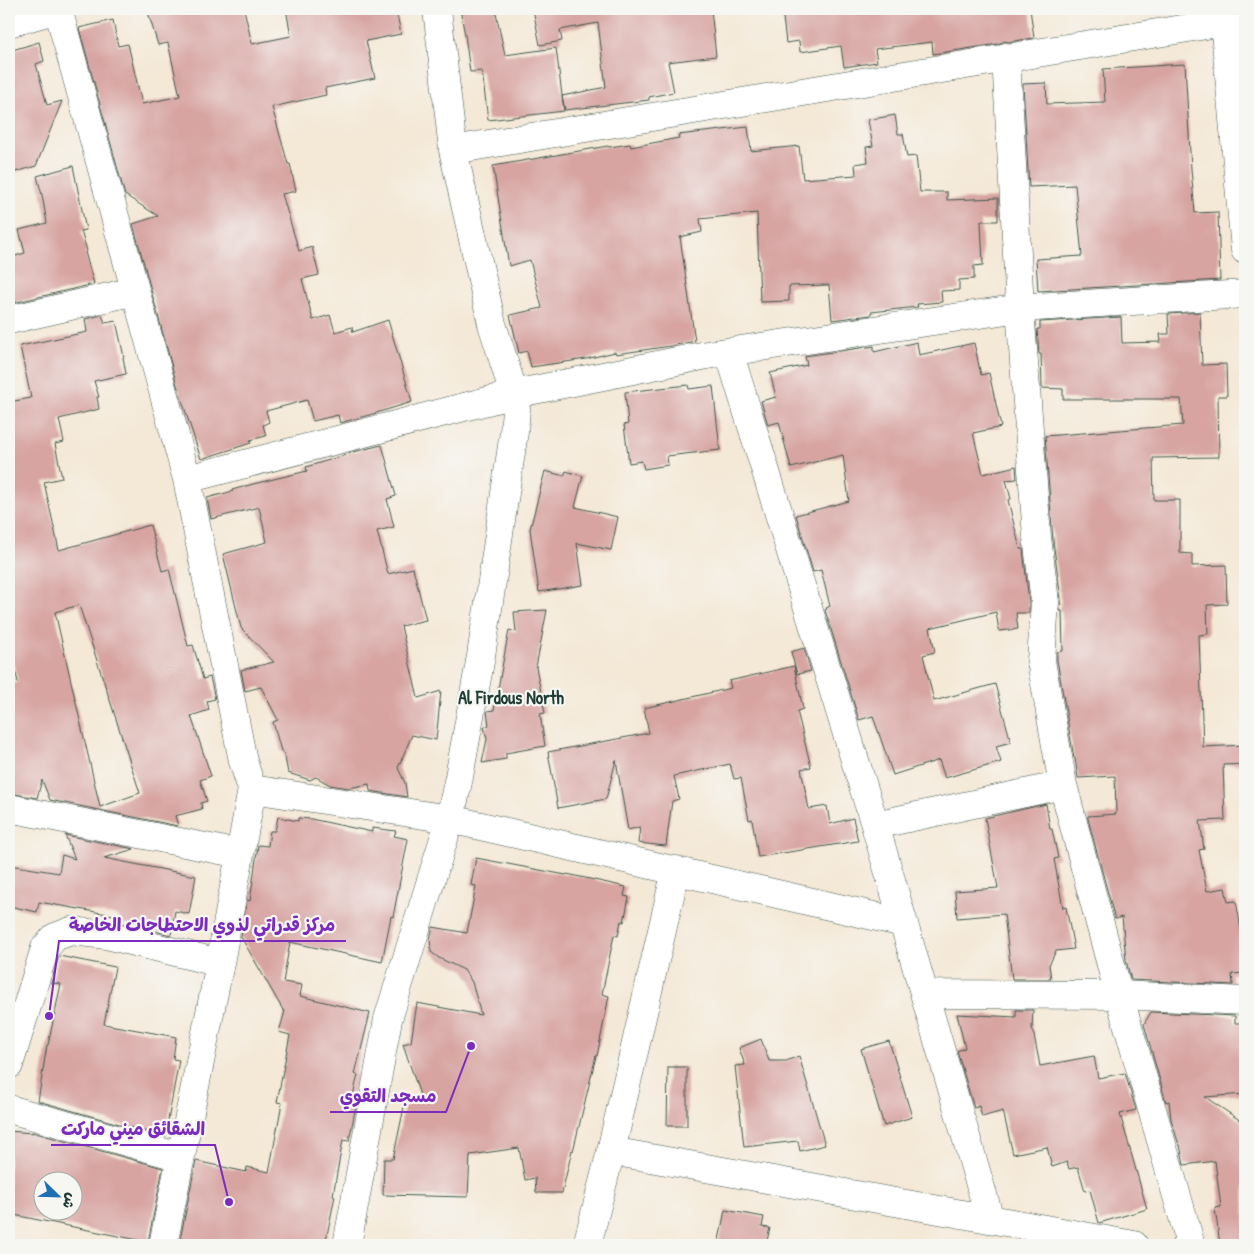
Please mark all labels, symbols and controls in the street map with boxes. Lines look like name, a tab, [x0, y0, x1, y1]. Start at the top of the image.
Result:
district label: Al Firdous North	[458, 685, 564, 710]
callout: مركز قدراتي لذوي الاحتطاجات الخاصة	[59, 908, 346, 941]
text: مركز قدراتي لذوي الاحتطاجات الخاصة	[69, 912, 335, 941]
callout: مسجد التقوي	[330, 1079, 446, 1112]
text: مسجد التقوي	[340, 1083, 436, 1110]
callout: الشقائق ميني ماركت	[51, 1112, 215, 1145]
text: الشقائق ميني ماركت	[61, 1116, 205, 1145]
north arrow	[32, 1172, 82, 1222]
text: ش	[59, 1190, 82, 1212]

